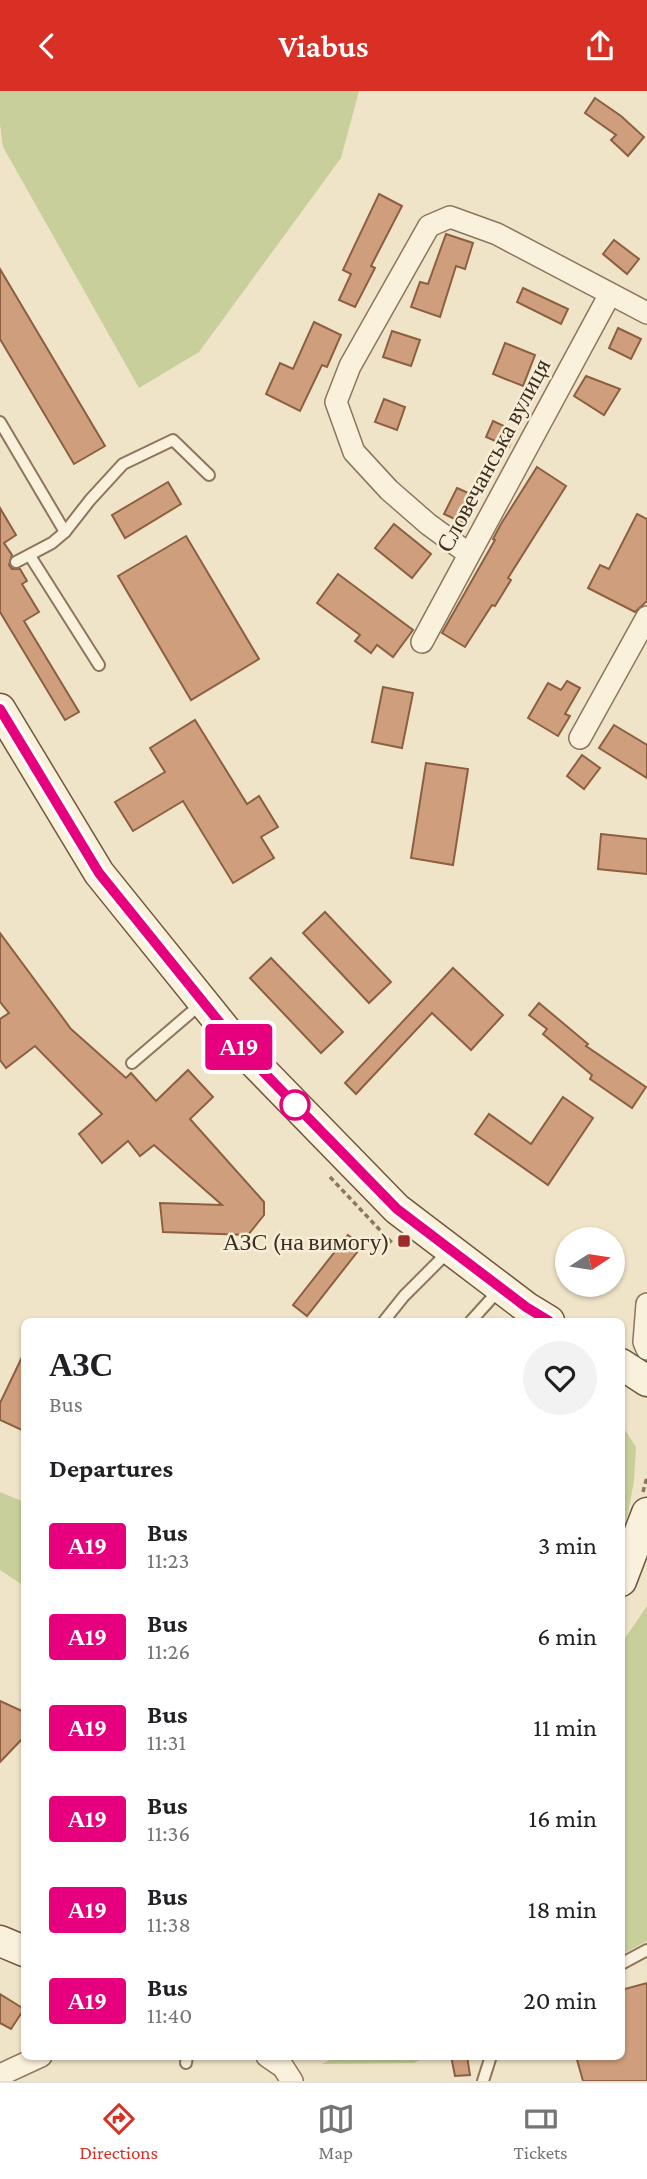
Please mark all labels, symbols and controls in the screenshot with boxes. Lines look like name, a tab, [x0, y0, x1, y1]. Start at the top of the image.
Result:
icon: back	[28, 27, 66, 65]
icon: share	[581, 27, 619, 65]
text: Viabus	[279, 28, 368, 64]
street label: Словечанська вулиця	[431, 354, 555, 556]
line badge: А19	[199, 1024, 279, 1070]
text: А19	[219, 1033, 259, 1060]
unlabelled marker	[280, 1090, 310, 1120]
north arrow	[555, 1227, 625, 1297]
map controls	[555, 1227, 625, 1297]
place label: АЗС (на вимогу)	[223, 1228, 390, 1256]
marker: АЗС (на вимогу)	[396, 1233, 412, 1249]
button: heart	[523, 1341, 597, 1415]
text: АЗС	[49, 1346, 113, 1383]
text: Bus	[49, 1391, 83, 1417]
text: Departures	[49, 1454, 173, 1483]
text: Bus	[147, 1518, 188, 1547]
text: 3 min	[538, 1531, 597, 1560]
text: А19	[68, 1532, 107, 1559]
text: 11:23	[147, 1547, 189, 1573]
text: Bus	[147, 1609, 188, 1638]
text: 6 min	[537, 1622, 597, 1651]
text: А19	[68, 1623, 107, 1650]
text: 11:26	[147, 1638, 190, 1664]
text: Bus	[147, 1700, 188, 1729]
text: 11 min	[533, 1713, 597, 1742]
text: А19	[68, 1714, 107, 1741]
text: 11:31	[147, 1729, 186, 1755]
text: Bus	[147, 1791, 188, 1820]
text: 16 min	[529, 1804, 597, 1833]
text: А19	[68, 1805, 107, 1832]
text: 11:36	[147, 1820, 190, 1846]
text: Bus	[147, 1882, 188, 1911]
text: 18 min	[528, 1895, 597, 1924]
text: А19	[68, 1896, 107, 1923]
text: 11:38	[147, 1911, 191, 1937]
text: Bus	[147, 1973, 188, 2002]
text: 20 min	[523, 1986, 597, 2015]
text: А19	[68, 1987, 107, 2014]
text: 11:40	[147, 2002, 192, 2028]
tab: Directions	[79, 2100, 158, 2163]
tab: Map	[317, 2100, 355, 2163]
tab: Tickets	[514, 2100, 568, 2163]

